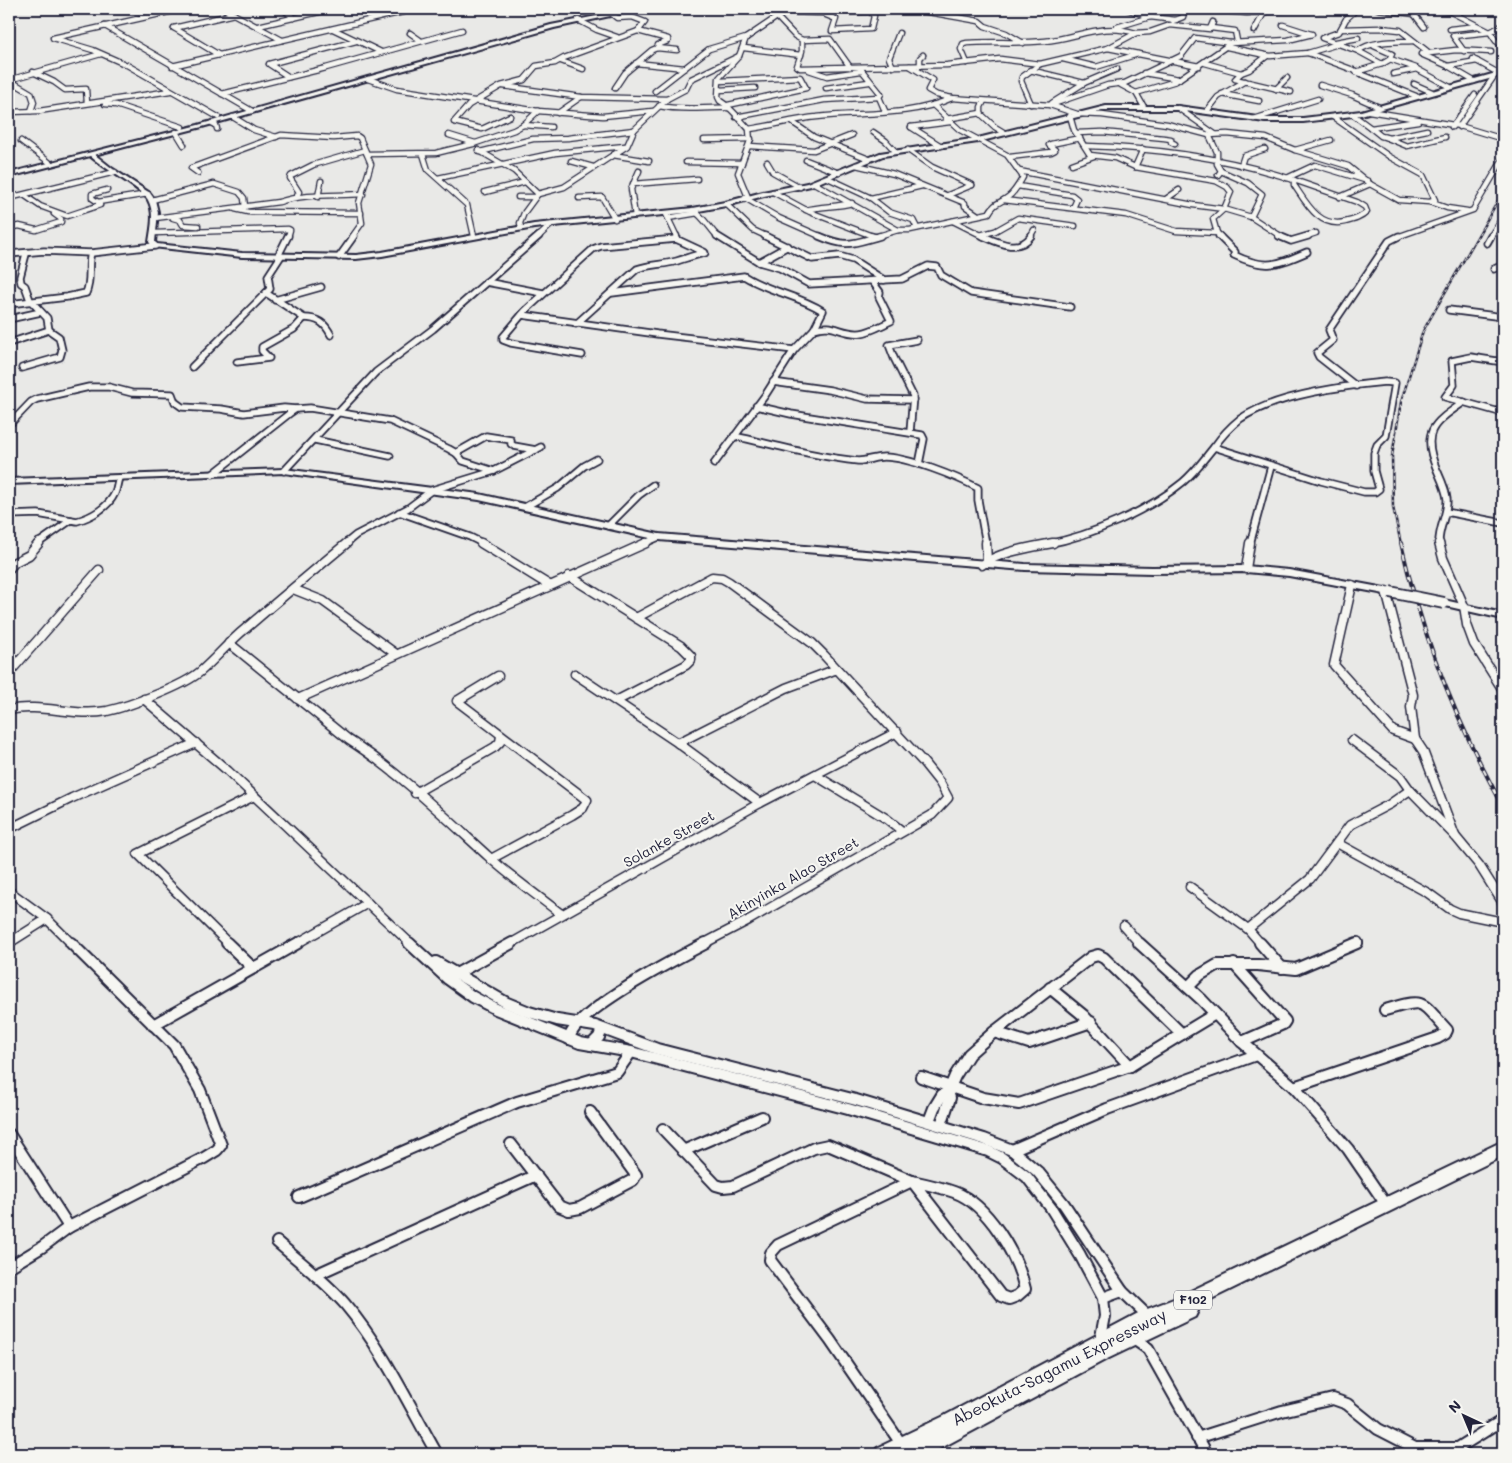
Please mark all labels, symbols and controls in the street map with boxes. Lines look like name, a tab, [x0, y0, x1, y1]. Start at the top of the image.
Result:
street label: Solanke Street	[620, 806, 718, 871]
street label: Akinyinka Alao Street	[724, 832, 862, 923]
road number: F102	[1174, 1290, 1212, 1310]
street label: Abeokuta-Sagamu Expressway	[948, 1303, 1170, 1430]
north arrow	[1440, 1390, 1490, 1440]
text: N	[1444, 1396, 1465, 1417]

